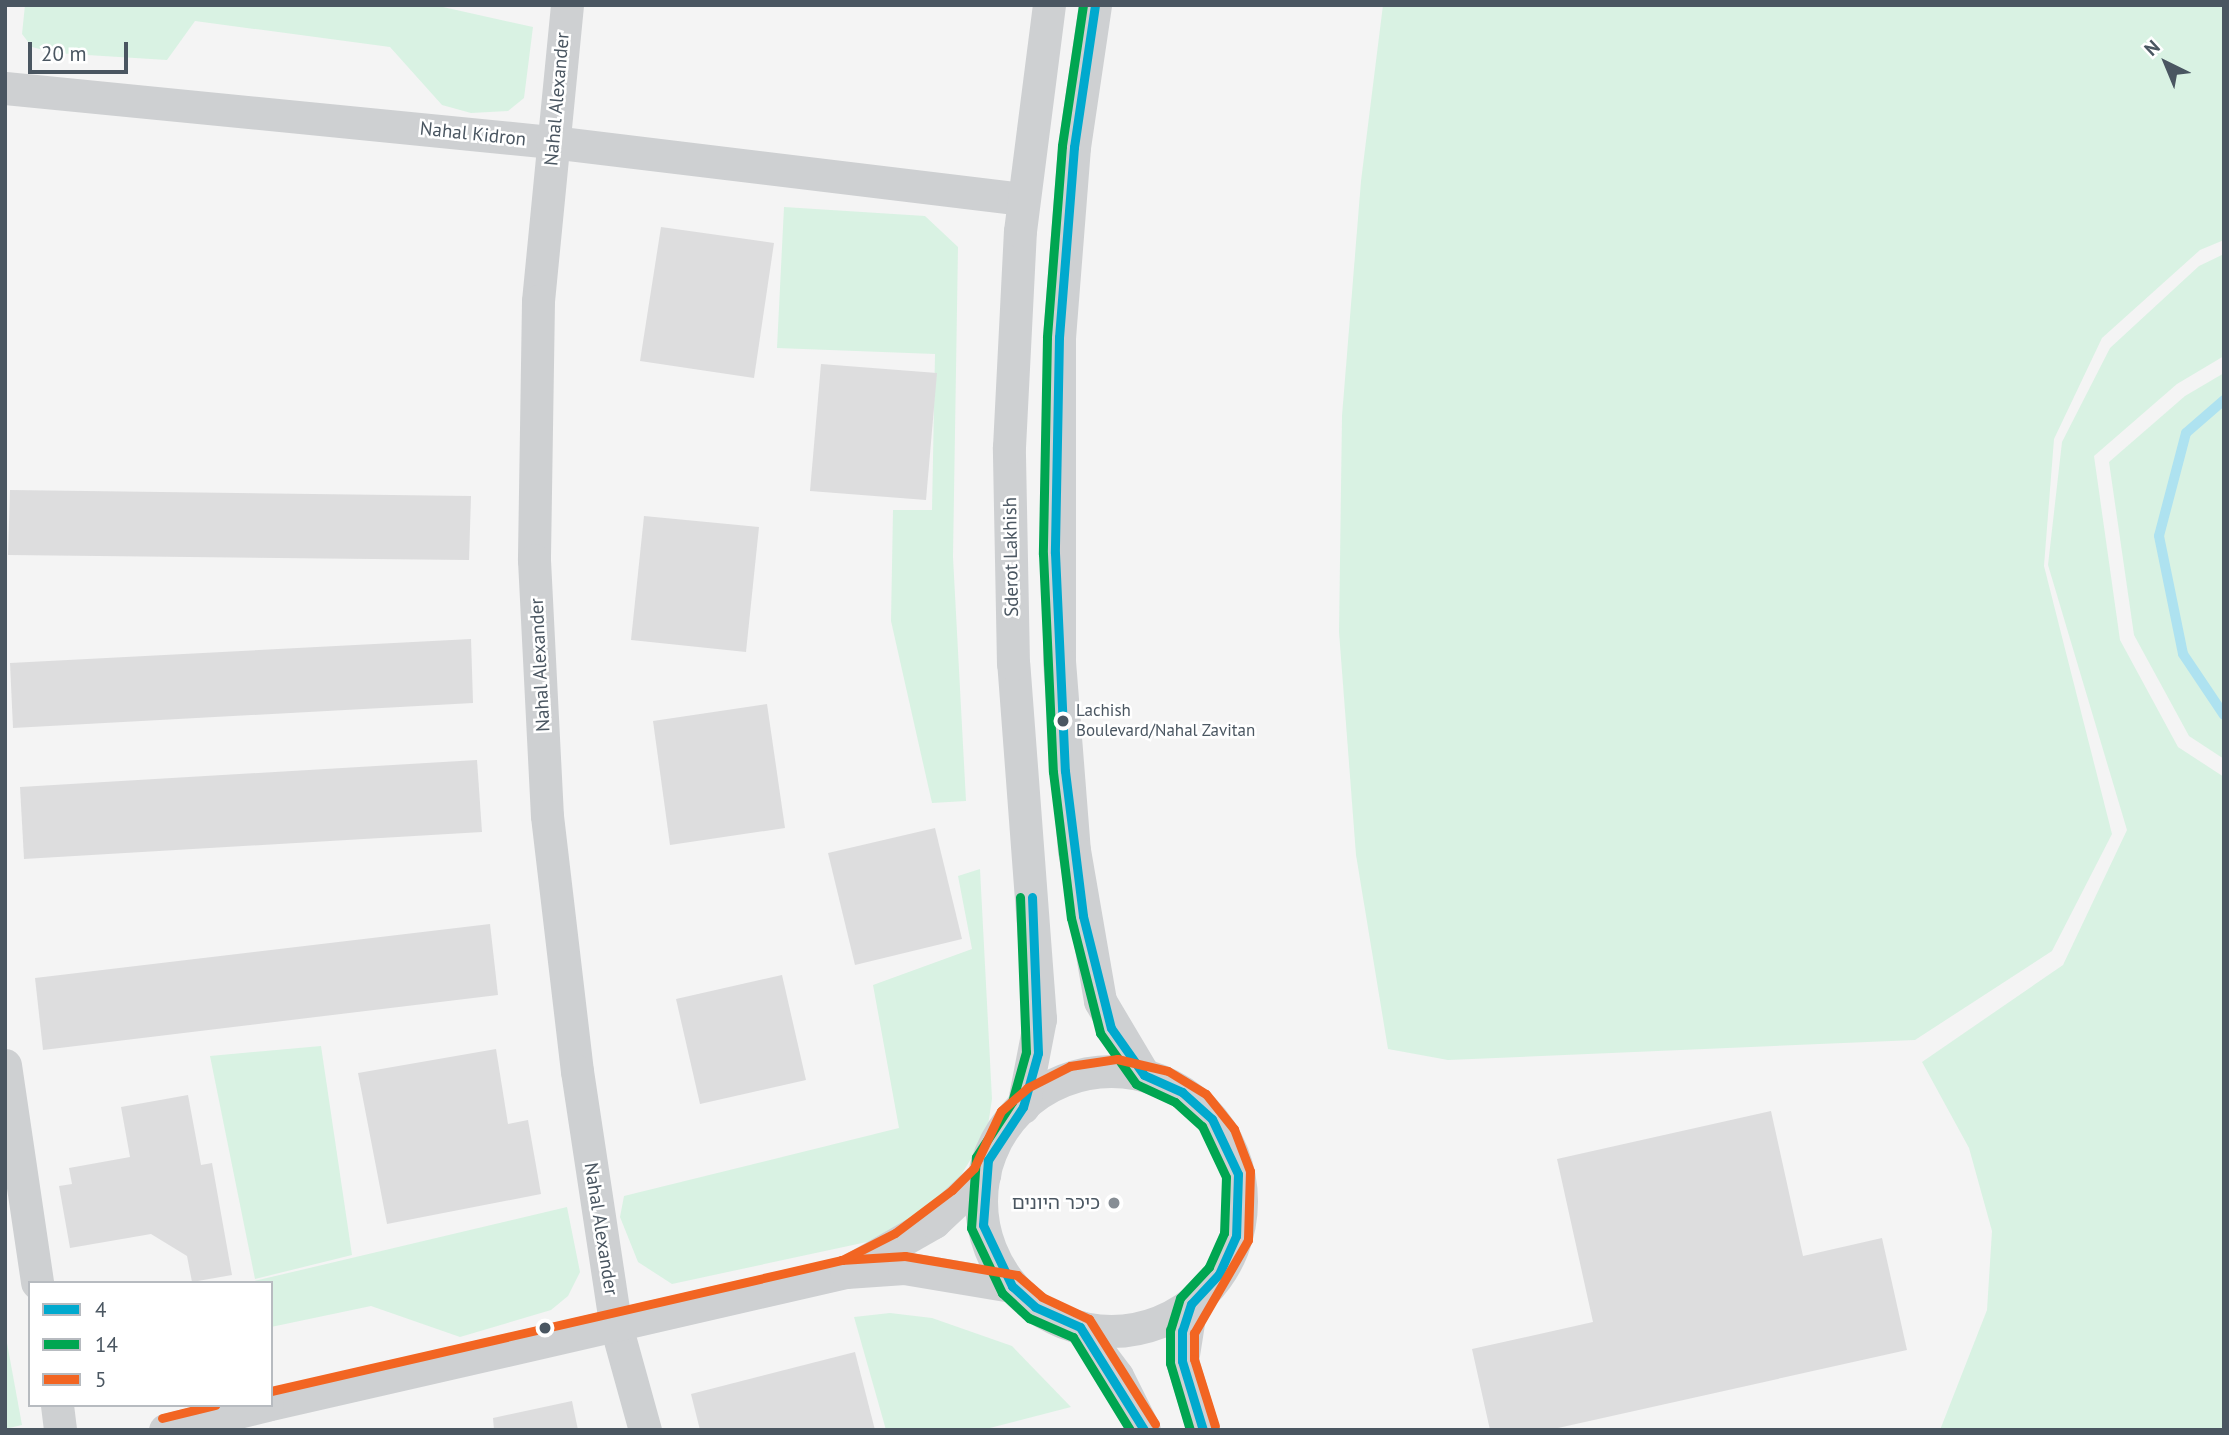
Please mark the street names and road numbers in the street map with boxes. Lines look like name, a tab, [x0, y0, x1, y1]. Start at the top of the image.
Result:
street label: Nahal Alexander	[540, 31, 574, 167]
street label: Nahal Kidron	[419, 117, 527, 151]
street label: Sderot Lakhish	[999, 497, 1023, 617]
street label: Nahal Alexander	[525, 597, 555, 733]
street label: Nahal Alexander	[579, 1161, 623, 1297]

